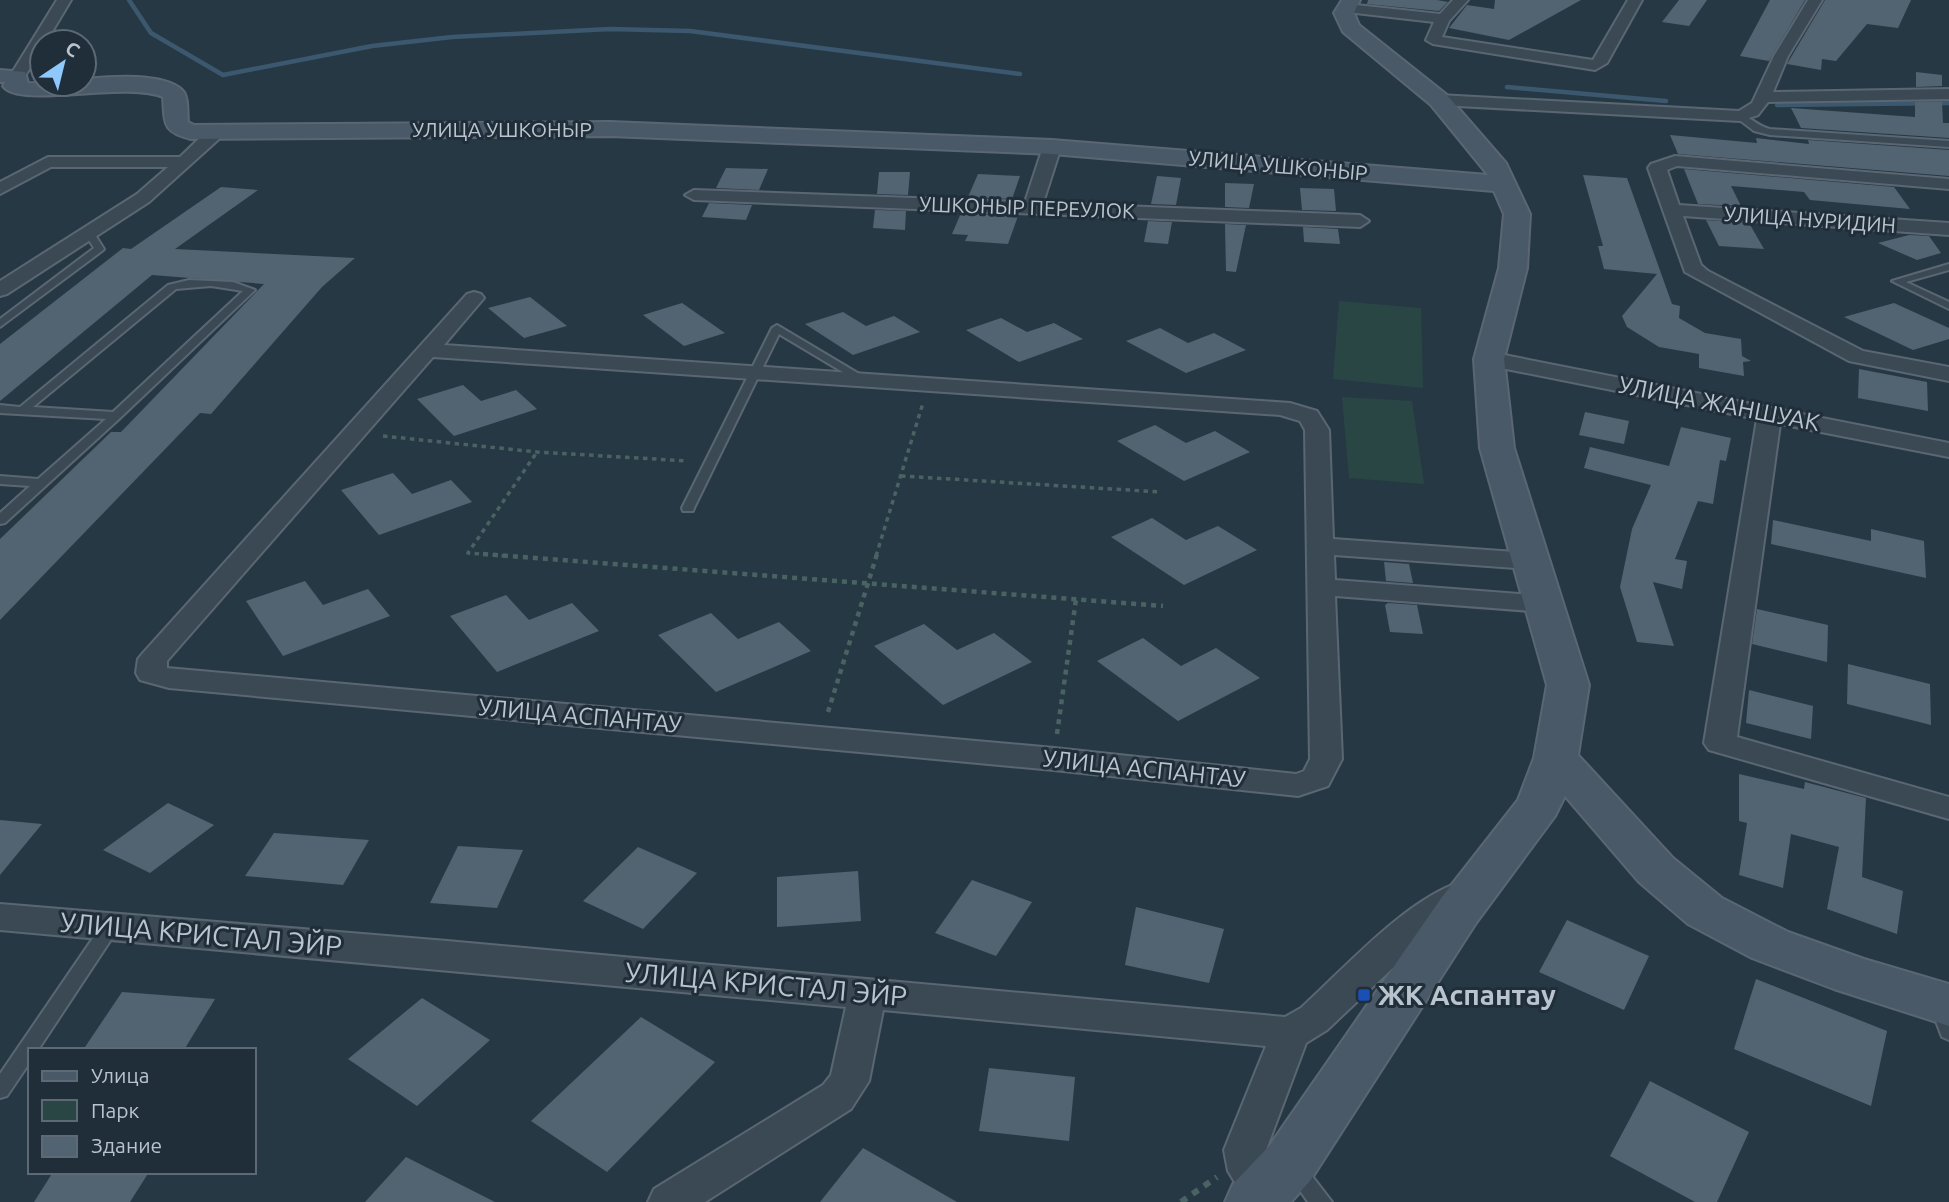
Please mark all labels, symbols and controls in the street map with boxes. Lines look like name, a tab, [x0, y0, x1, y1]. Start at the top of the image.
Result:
north arrow	[28, 28, 98, 98]
text: С	[61, 37, 84, 62]
street label: УЛИЦА УШКОНЫР	[412, 117, 592, 141]
street label: УЛИЦА УШКОНЫР	[1188, 145, 1369, 185]
street label: УШКОНЫР ПЕРЕУЛОК	[919, 191, 1135, 223]
street label: УЛИЦА НУРИДИН	[1723, 201, 1897, 237]
street label: УЛИЦА ЖАНШУАК	[1616, 371, 1822, 436]
street label: УЛИЦА АСПАНТАУ	[477, 693, 683, 738]
street label: УЛИЦА АСПАНТАУ	[1041, 744, 1247, 793]
street label: УЛИЦА КРИСТАЛ ЭЙР	[59, 906, 343, 961]
street label: УЛИЦА КРИСТАЛ ЭЙР	[624, 956, 908, 1011]
place label: ЖК Аспантау	[1378, 979, 1556, 1010]
marker: ЖК Аспантау	[1356, 987, 1372, 1003]
legend	[28, 1048, 256, 1174]
text: Улица	[91, 1063, 149, 1087]
text: Парк	[91, 1098, 140, 1122]
text: Здание	[91, 1133, 162, 1157]

